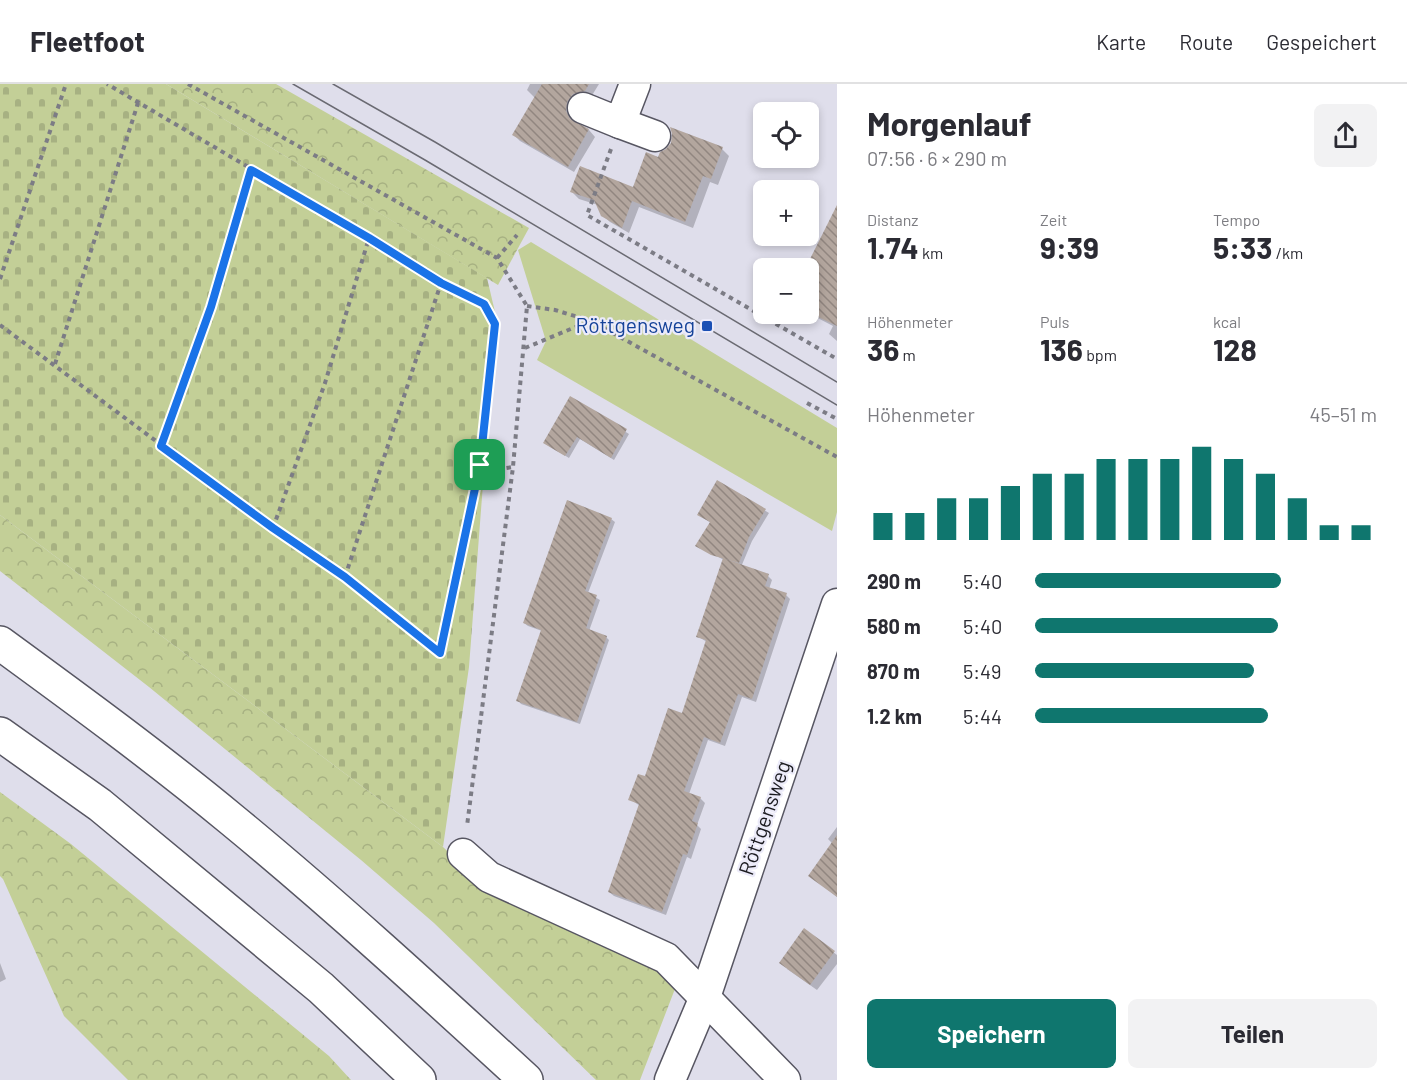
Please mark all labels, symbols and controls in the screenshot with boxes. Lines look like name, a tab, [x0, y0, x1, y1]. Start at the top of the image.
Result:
text: Fleetfoot	[30, 24, 145, 58]
text: Karte	[1096, 29, 1146, 54]
text: Route	[1179, 29, 1233, 54]
text: Gespeichert	[1266, 29, 1377, 54]
map controls	[753, 102, 819, 324]
button: locate	[753, 102, 819, 168]
text: Morgenlauf	[867, 103, 1032, 143]
button: share	[1314, 104, 1377, 167]
text: 07:56 · 6 × 290 m	[867, 146, 1007, 170]
button: +	[753, 180, 819, 246]
text: Distanz	[867, 210, 918, 229]
text: Zeit	[1040, 210, 1067, 229]
text: Tempo	[1213, 210, 1260, 229]
text: 1.74	[867, 229, 919, 265]
text: 9:39	[1040, 229, 1099, 265]
text: 5:33	[1213, 229, 1273, 265]
text: km	[919, 243, 943, 262]
text: /km	[1273, 243, 1303, 262]
button: −	[753, 258, 819, 324]
place label: Röttgensweg	[576, 312, 695, 337]
text: Höhenmeter	[867, 312, 953, 331]
text: Puls	[1040, 312, 1069, 331]
text: kcal	[1213, 312, 1241, 331]
marker: Röttgensweg	[700, 319, 714, 333]
text: 36	[867, 331, 899, 367]
text: 136	[1040, 331, 1083, 367]
text: 128	[1213, 331, 1257, 367]
text: m	[899, 345, 916, 364]
text: bpm	[1083, 345, 1117, 364]
text: Höhenmeter	[867, 402, 975, 426]
text: 45–51 m	[1309, 402, 1377, 426]
pin	[454, 439, 505, 490]
icon: arrive	[463, 448, 496, 481]
text: 290 m	[867, 569, 921, 593]
text: 5:40	[963, 569, 1002, 593]
text: 580 m	[867, 614, 921, 638]
text: 5:40	[963, 614, 1002, 638]
text: 870 m	[867, 659, 920, 683]
text: 5:49	[963, 659, 1002, 683]
text: 1.2 km	[867, 704, 922, 728]
text: 5:44	[963, 704, 1002, 728]
street label: Röttgensweg	[732, 757, 795, 878]
button: Speichern	[867, 999, 1116, 1068]
button: Teilen	[1128, 999, 1377, 1068]

